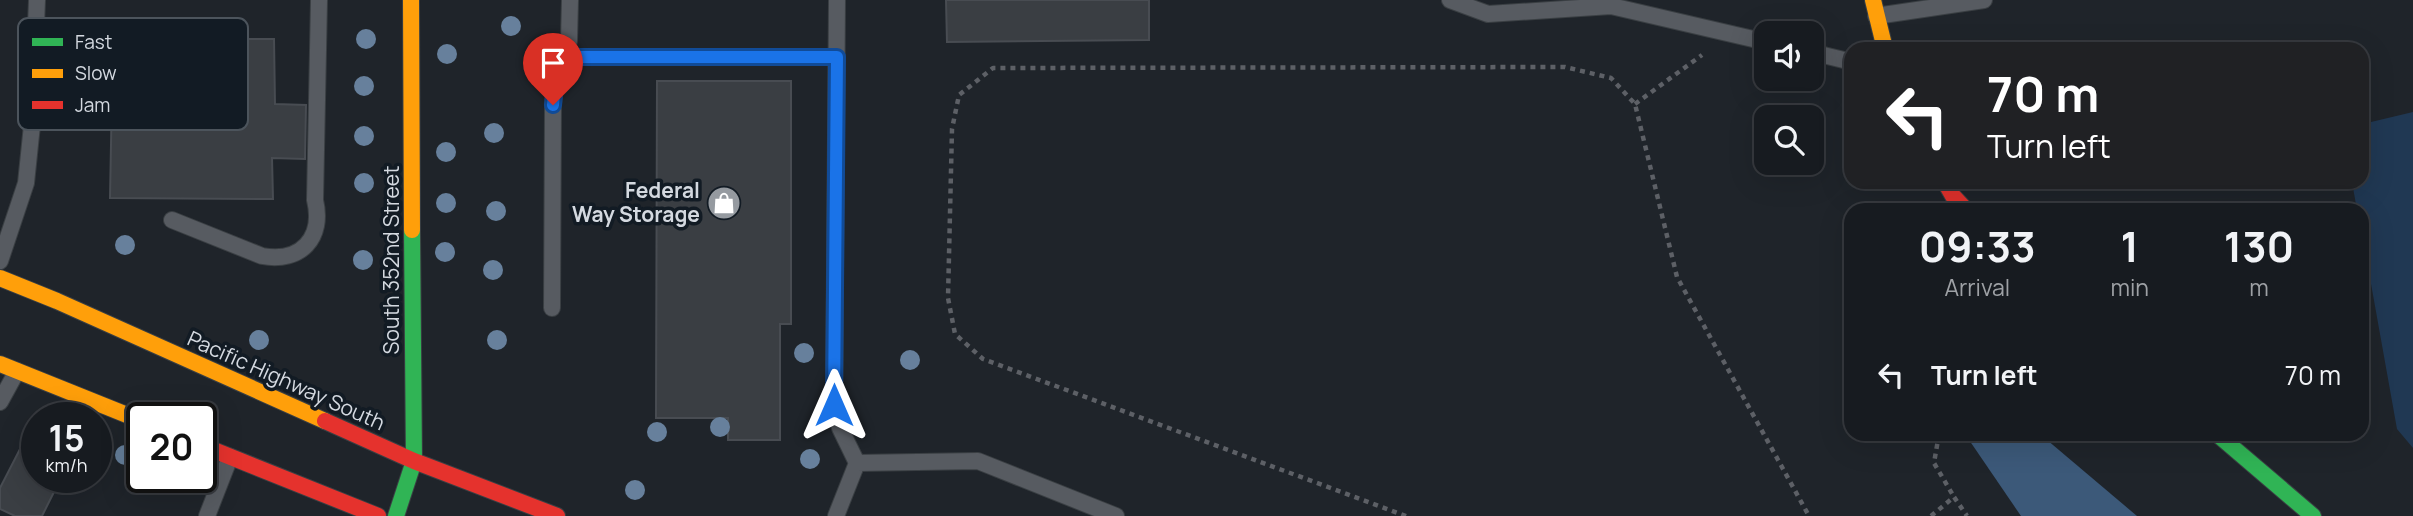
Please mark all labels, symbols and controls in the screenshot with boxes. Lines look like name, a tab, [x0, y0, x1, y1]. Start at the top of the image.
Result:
legend	[18, 18, 248, 130]
map controls	[1754, 21, 1824, 175]
button: sound	[1754, 21, 1824, 91]
text: Fast	[75, 29, 112, 55]
pin	[523, 33, 583, 105]
icon: arrive	[534, 44, 572, 82]
text: Slow	[75, 60, 117, 86]
text: 70 m	[1987, 60, 2099, 127]
icon: left	[1872, 70, 1963, 161]
text: Jam	[75, 92, 110, 118]
button: search	[1754, 105, 1824, 175]
text: Turn left	[1987, 124, 2111, 168]
street label: South 352nd Street	[377, 166, 405, 354]
place label: Federal Way Storage	[572, 176, 700, 228]
shop icon: Federal Way Storage	[705, 184, 743, 222]
text: 09:33	[1919, 217, 2036, 275]
text: 1	[2121, 217, 2139, 275]
text: 130	[2224, 217, 2294, 275]
text: Arrival	[1944, 271, 2010, 303]
text: min	[2110, 271, 2149, 303]
text: m	[2249, 271, 2269, 303]
street label: Pacific Highway South	[183, 324, 390, 436]
icon: left	[1872, 356, 1910, 394]
text: Turn left	[1931, 357, 2038, 393]
text: 70 m	[2285, 357, 2341, 393]
position arrow	[797, 368, 871, 442]
speed limit sign: 20	[126, 402, 217, 493]
text: 15	[49, 414, 84, 462]
text: km/h	[46, 453, 87, 477]

